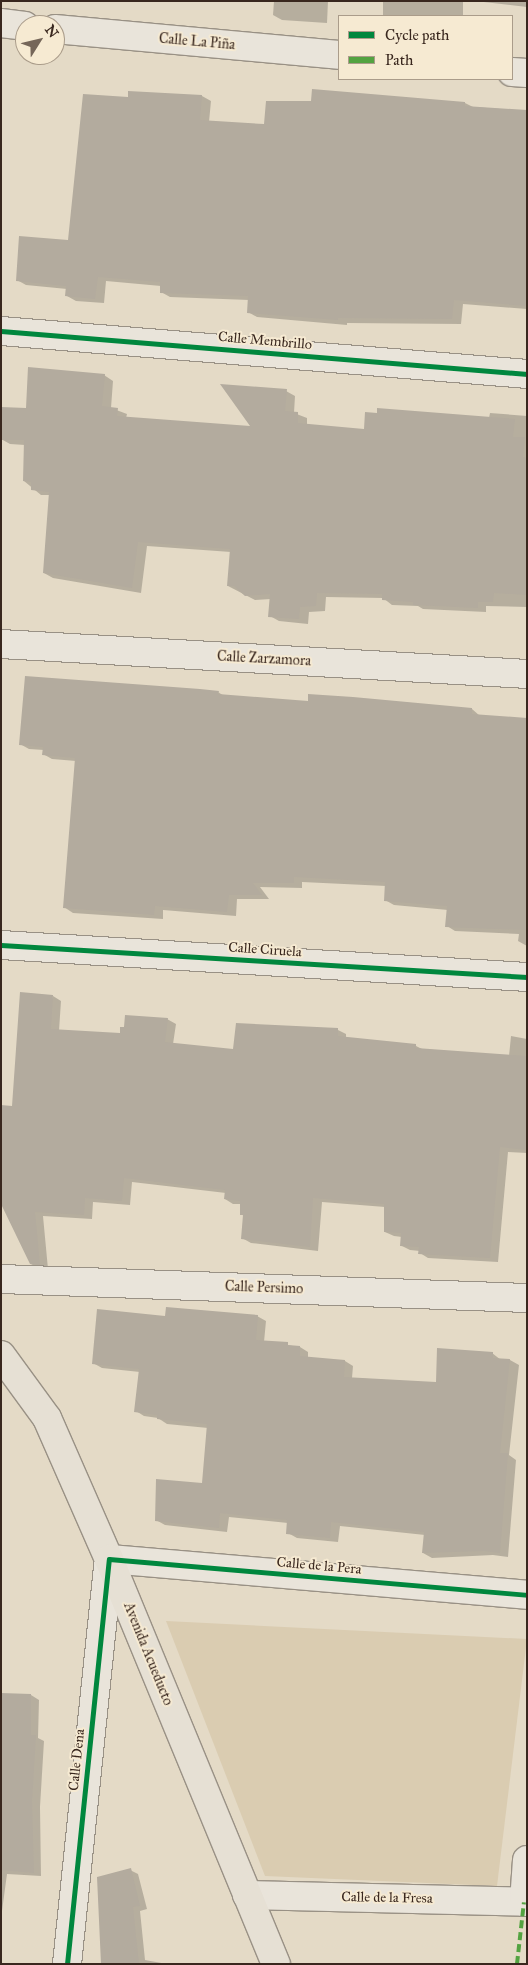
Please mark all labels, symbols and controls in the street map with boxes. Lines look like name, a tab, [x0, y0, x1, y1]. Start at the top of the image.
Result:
north arrow	[15, 15, 65, 65]
legend	[338, 15, 513, 80]
text: N	[41, 22, 62, 41]
text: Cycle path	[385, 26, 449, 44]
street label: Calle La Piña	[158, 30, 236, 54]
text: Path	[385, 51, 413, 69]
street label: Calle Membrillo	[217, 329, 313, 353]
street label: Calle Zarzamora	[217, 648, 311, 670]
street label: Calle Ciruela	[228, 939, 302, 961]
street label: Calle Persimo	[225, 1278, 303, 1298]
street label: Calle de la Pera	[276, 1554, 362, 1578]
street label: Avenida Acueducto	[120, 1600, 176, 1708]
street label: Calle Dena	[65, 1728, 89, 1792]
street label: Calle de la Fresa	[341, 1889, 433, 1907]

